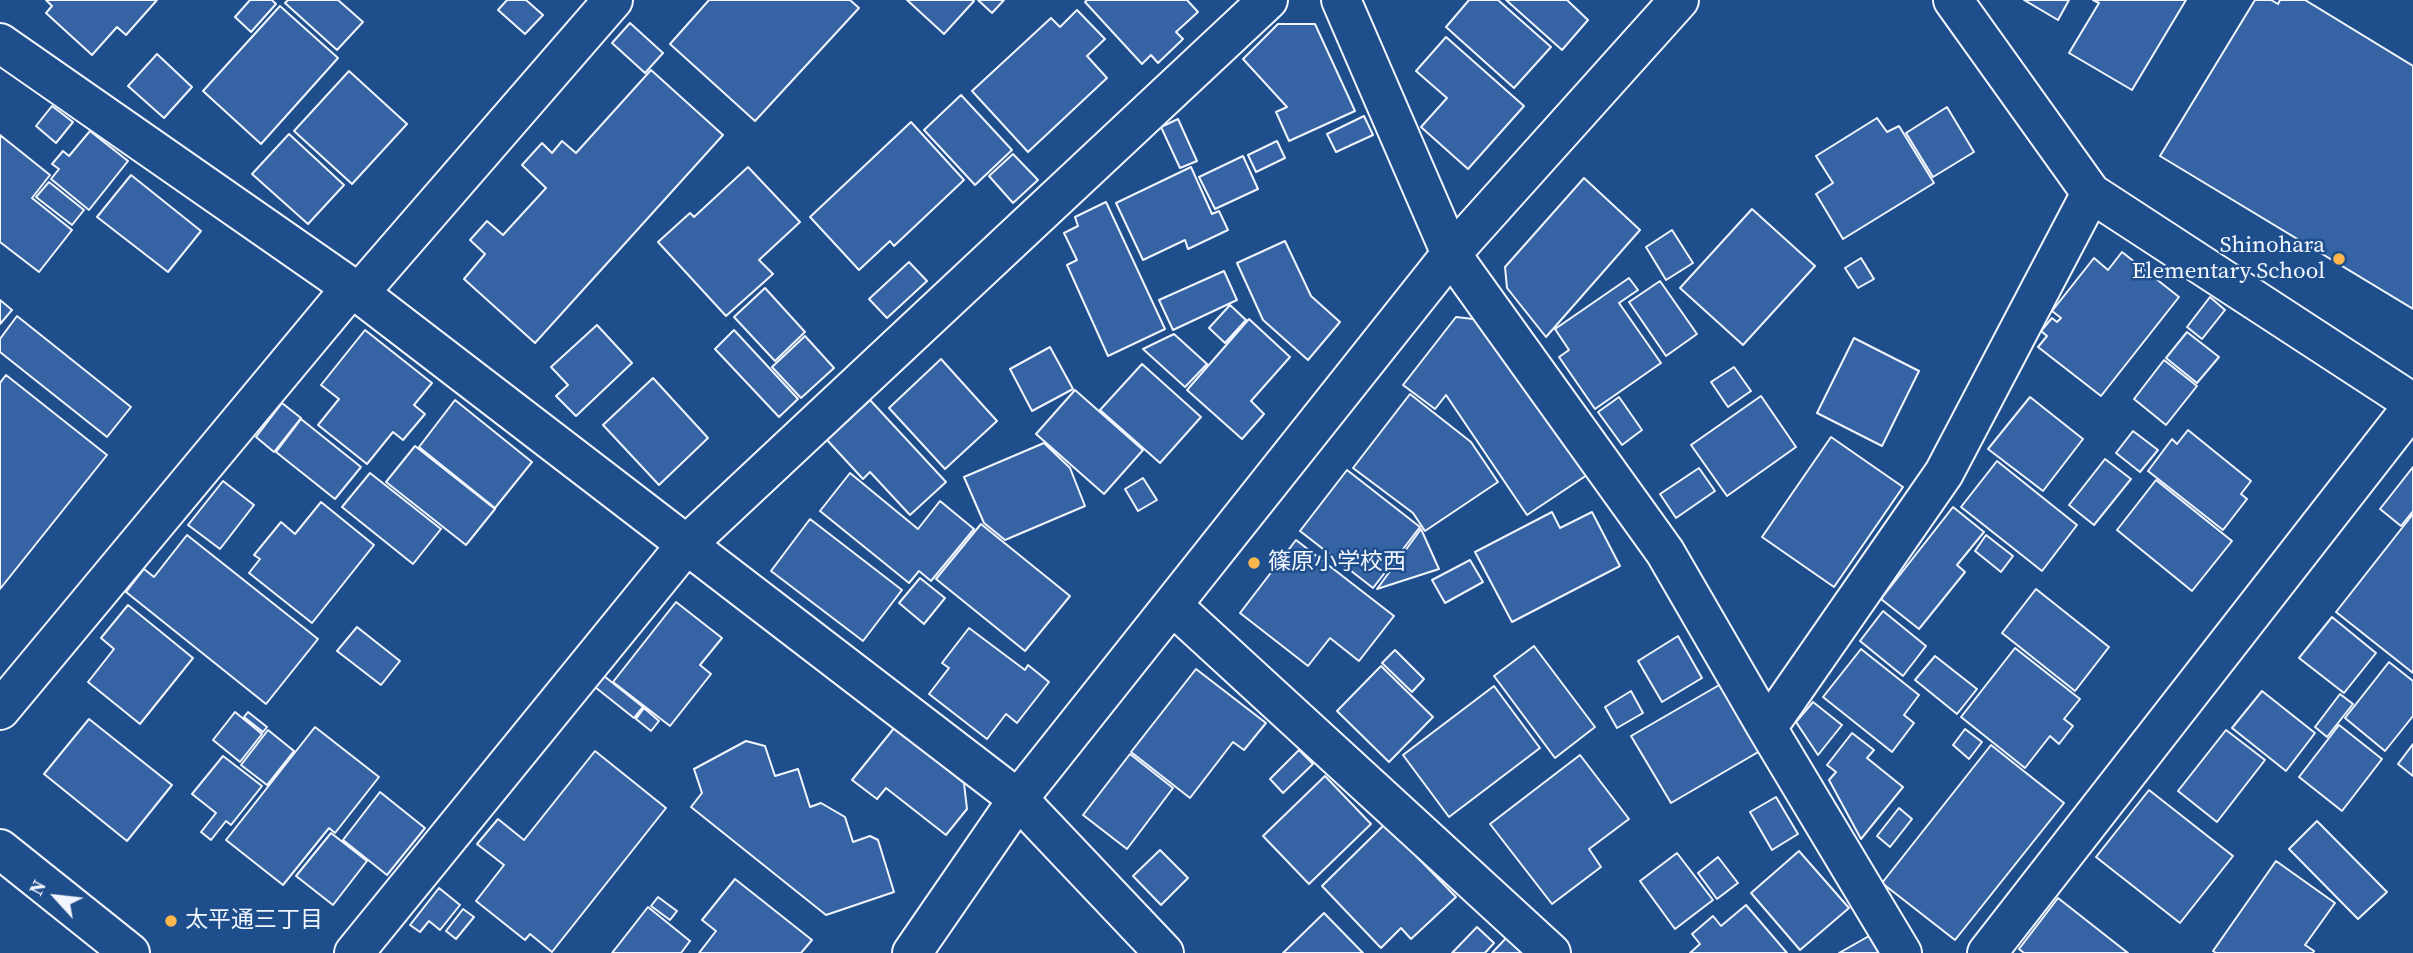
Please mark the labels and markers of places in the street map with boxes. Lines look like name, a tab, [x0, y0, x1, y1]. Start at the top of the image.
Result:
place label: Shinohara Elementary School	[2132, 232, 2325, 286]
marker: Shinohara Elementary School	[2331, 251, 2347, 267]
place label: 篠原小学校西	[1268, 549, 1406, 577]
marker: 篠原小学校西	[1246, 555, 1262, 571]
place label: 太平通三丁目	[185, 907, 323, 935]
marker: 太平通三丁目	[163, 913, 179, 929]

